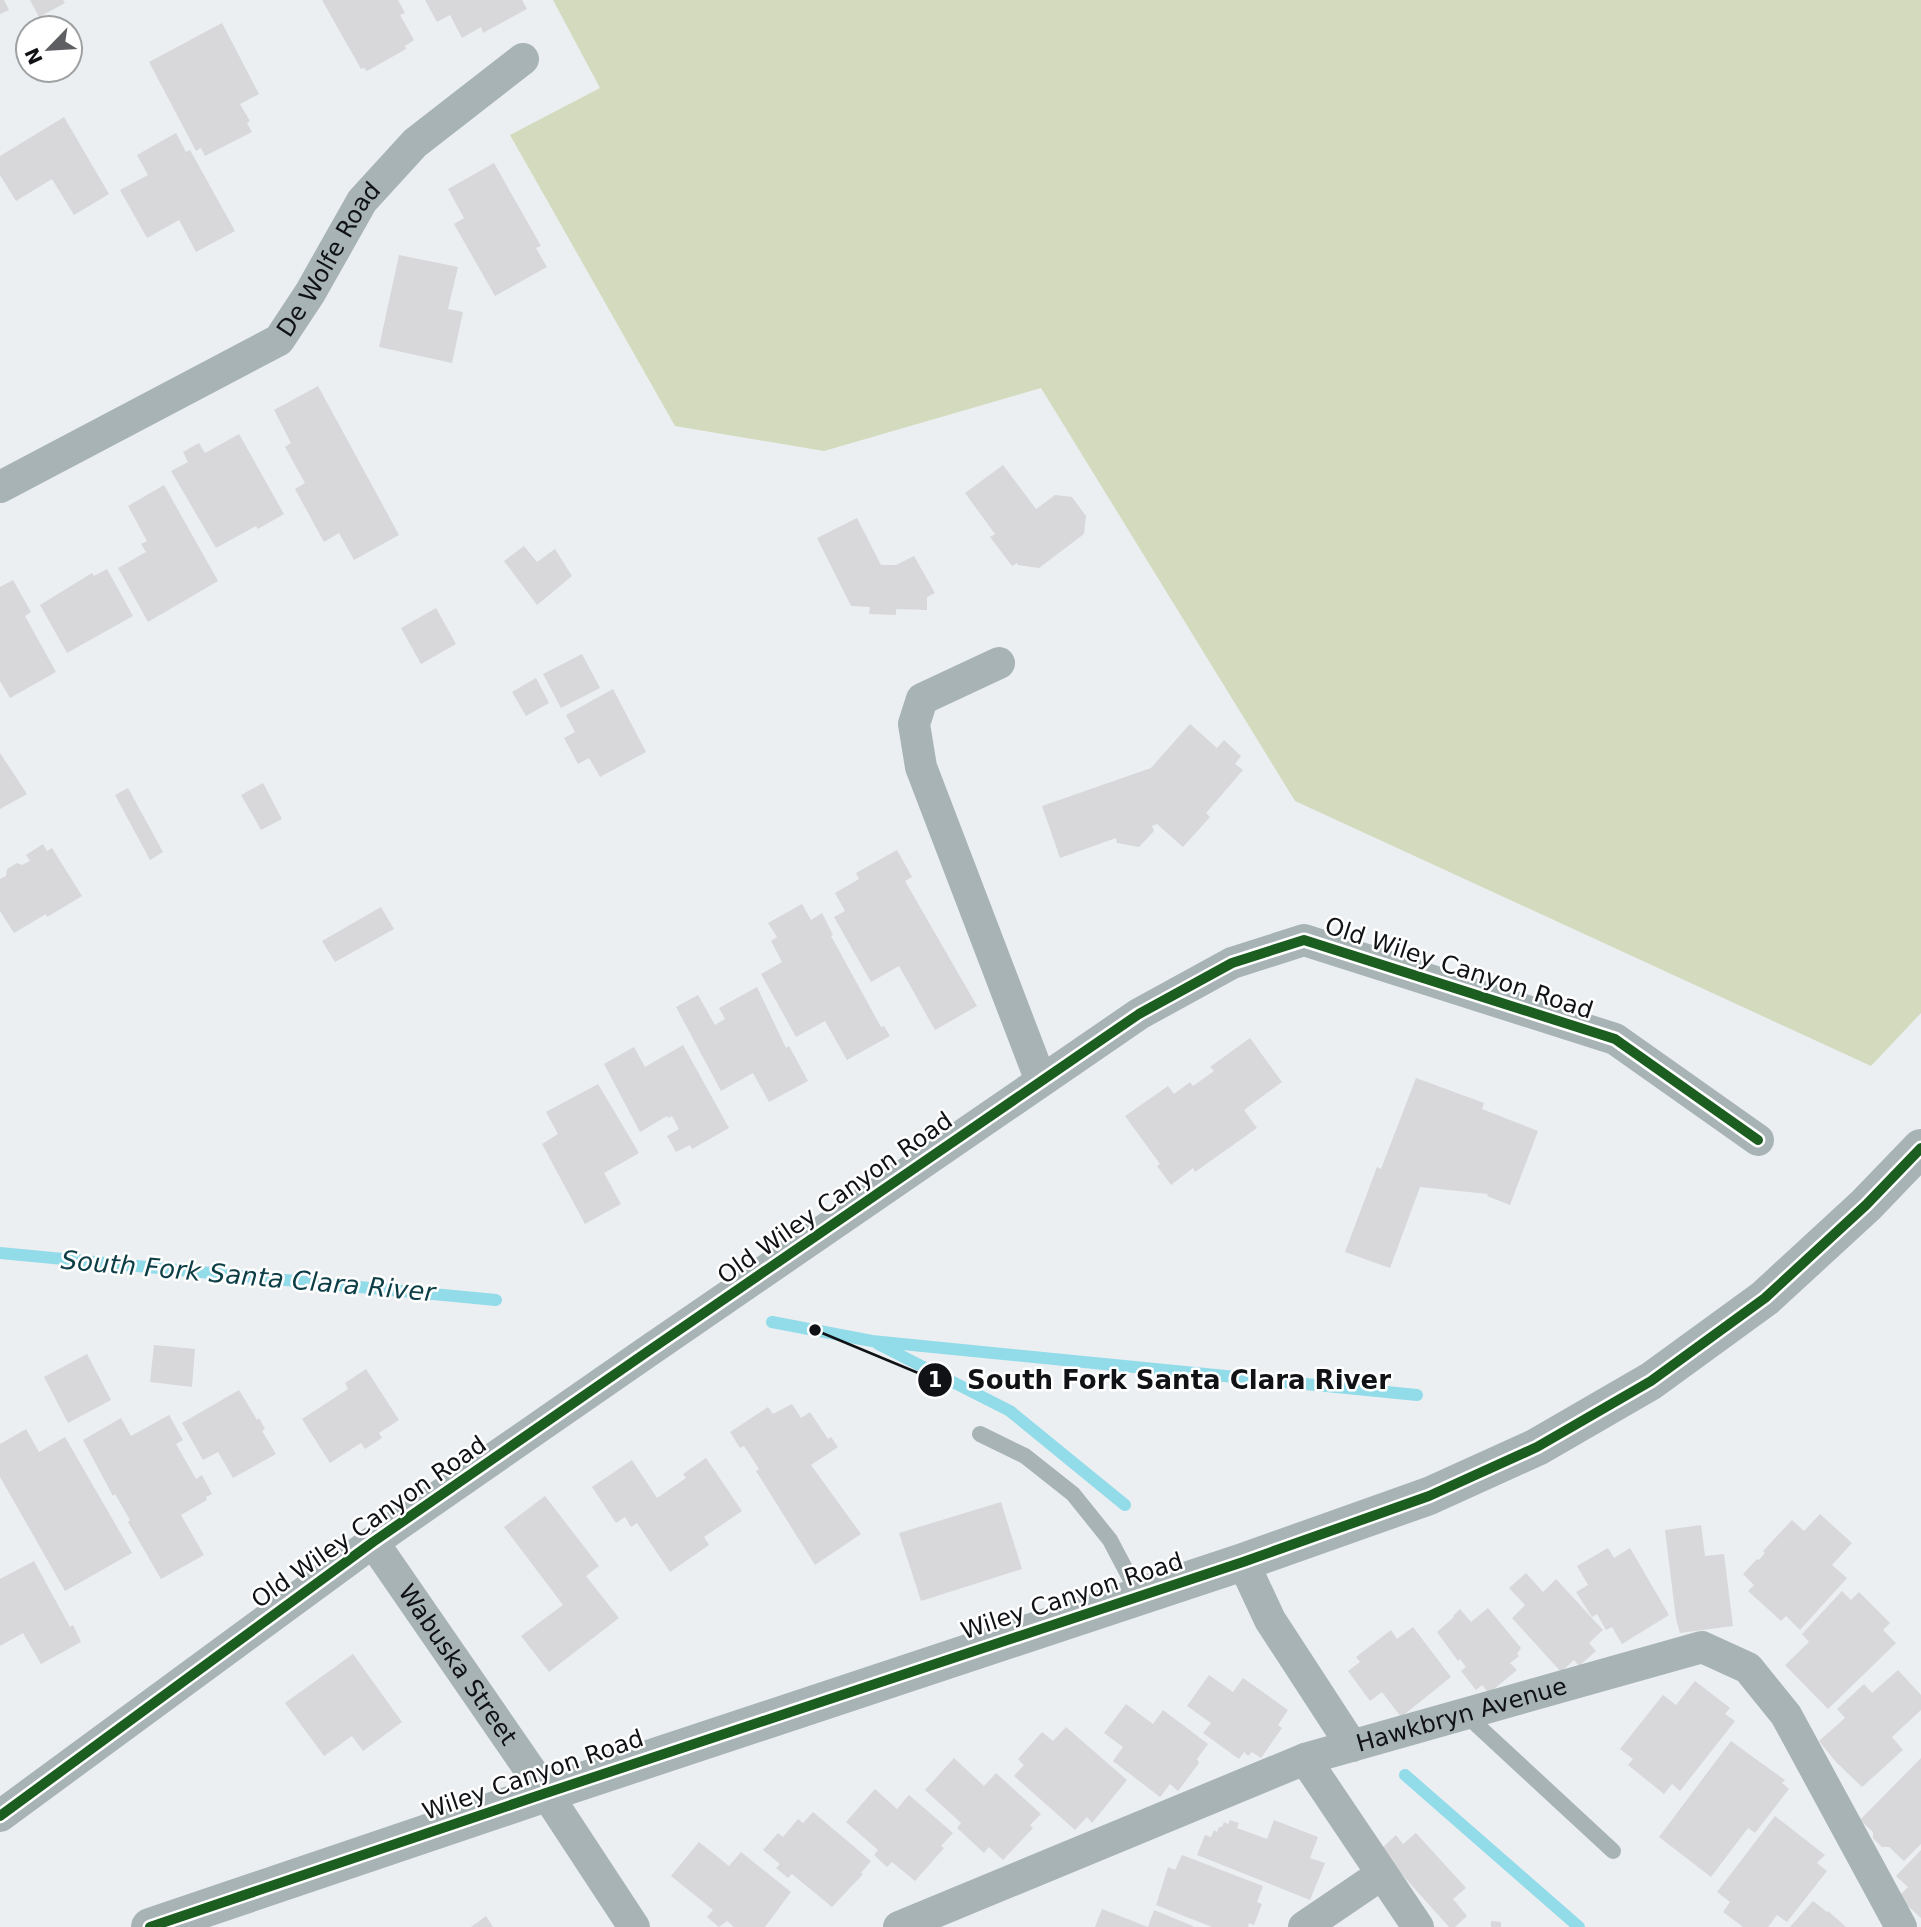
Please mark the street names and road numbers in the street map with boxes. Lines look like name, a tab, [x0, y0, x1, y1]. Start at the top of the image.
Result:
street label: De Wolfe Road	[271, 176, 386, 342]
street label: Old Wiley Canyon Road	[1321, 911, 1597, 1025]
street label: Old Wiley Canyon Road	[712, 1106, 958, 1290]
street label: Old Wiley Canyon Road	[246, 1430, 492, 1614]
street label: Wiley Canyon Road	[957, 1547, 1187, 1645]
street label: Wabuska Street	[392, 1579, 523, 1750]
street label: Hawkbryn Avenue	[1353, 1672, 1570, 1758]
street label: Wiley Canyon Road	[419, 1724, 647, 1826]

